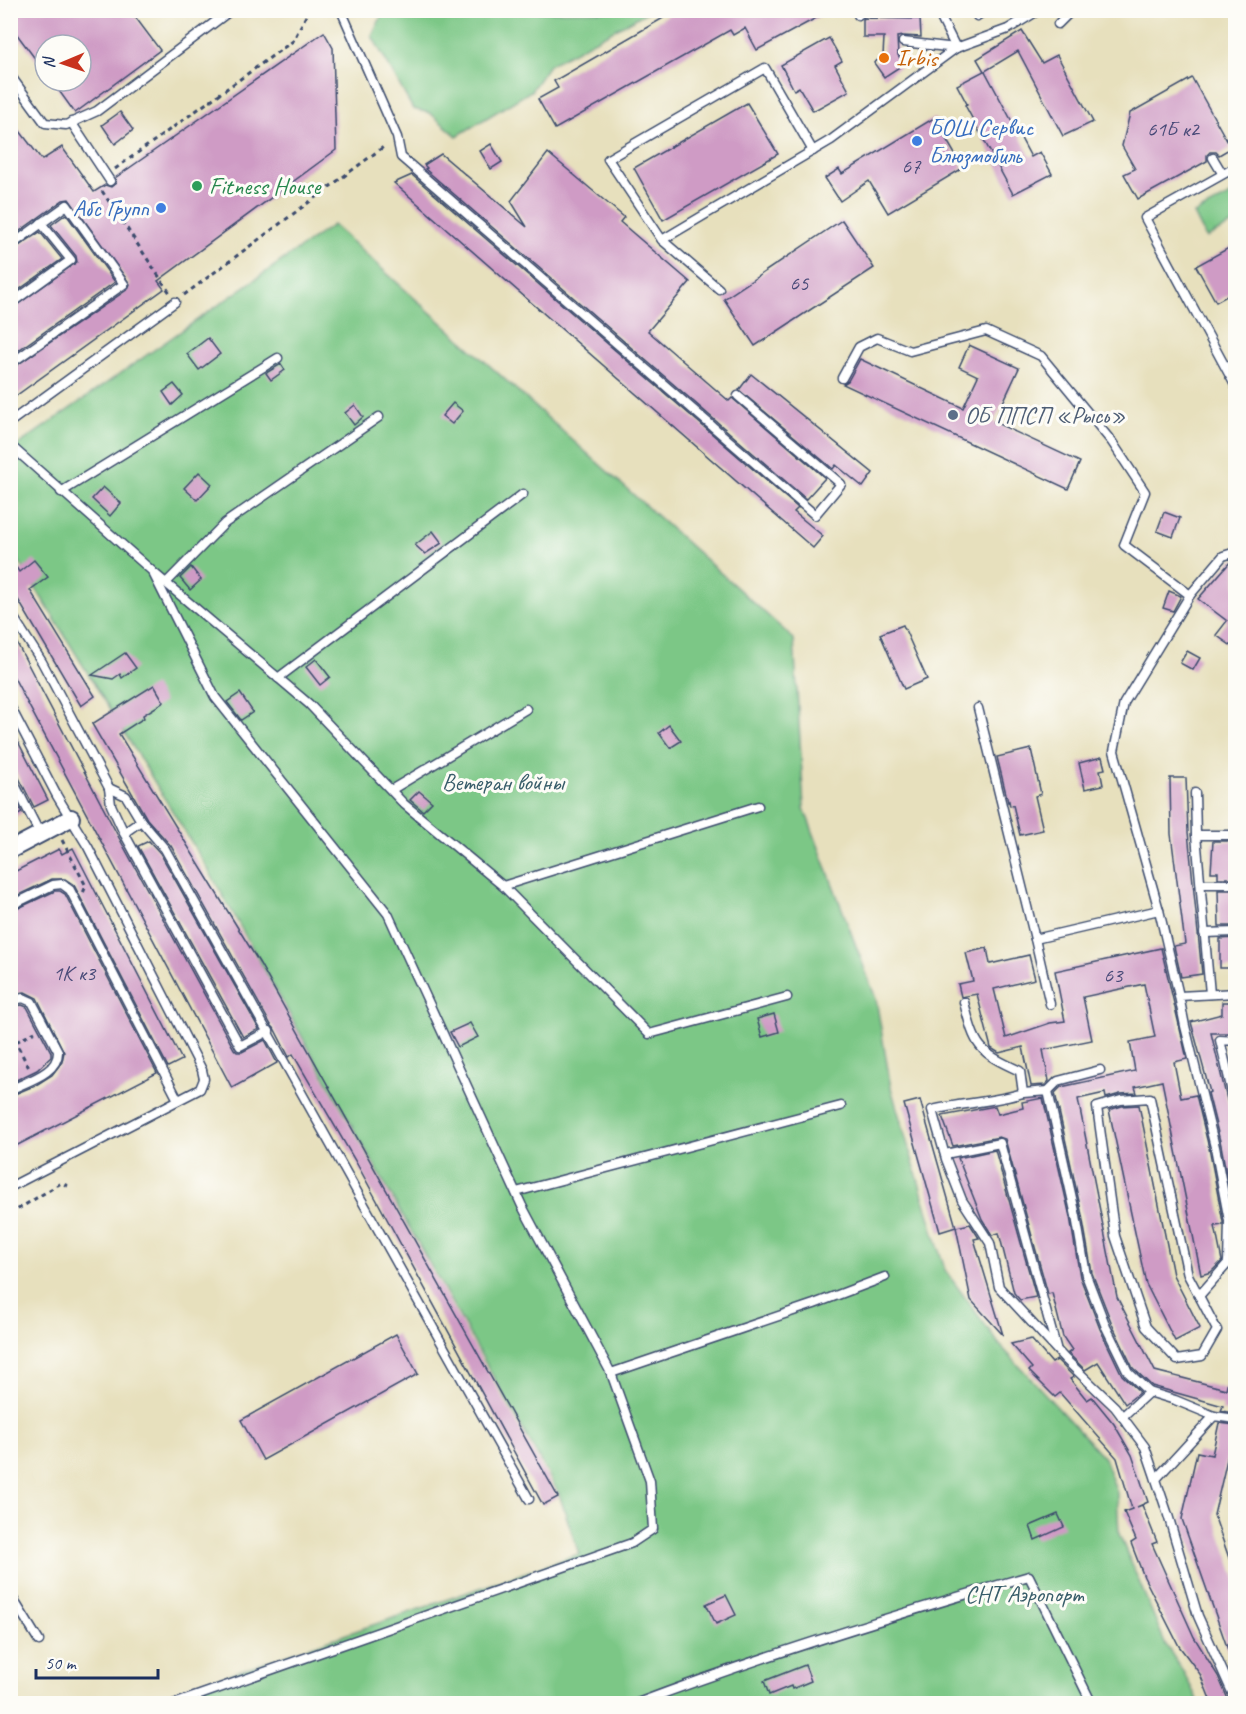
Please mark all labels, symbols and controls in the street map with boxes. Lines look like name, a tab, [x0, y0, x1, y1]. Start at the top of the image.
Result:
north arrow	[33, 33, 93, 93]
place label: Irbis	[896, 43, 939, 73]
marker: Irbis	[877, 51, 891, 65]
text: N	[39, 55, 59, 69]
place label: БОШ Сервис Блюзмобиль	[929, 112, 1034, 170]
house number: 61Б к2	[1147, 116, 1200, 142]
marker: БОШ Сервис Блюзмобиль	[910, 134, 924, 148]
house number: 67	[902, 153, 922, 179]
place label: Fitness House	[209, 171, 322, 201]
marker: Fitness House	[190, 179, 204, 193]
place label: Абс Групп	[73, 193, 150, 223]
marker: Абс Групп	[154, 201, 168, 215]
house number: 65	[790, 270, 810, 296]
place label: ОБ ППСП «Рысь»	[965, 400, 1126, 430]
marker: ОБ ППСП «Рысь»	[946, 408, 960, 422]
park label: Ветеран войны	[442, 767, 566, 797]
house number: 1К к3	[53, 960, 97, 986]
house number: 63	[1104, 962, 1124, 988]
park label: СНТ Аэропорт	[965, 1579, 1085, 1609]
scale bar	[36, 1642, 158, 1680]
text: 50 m	[45, 1652, 78, 1674]

